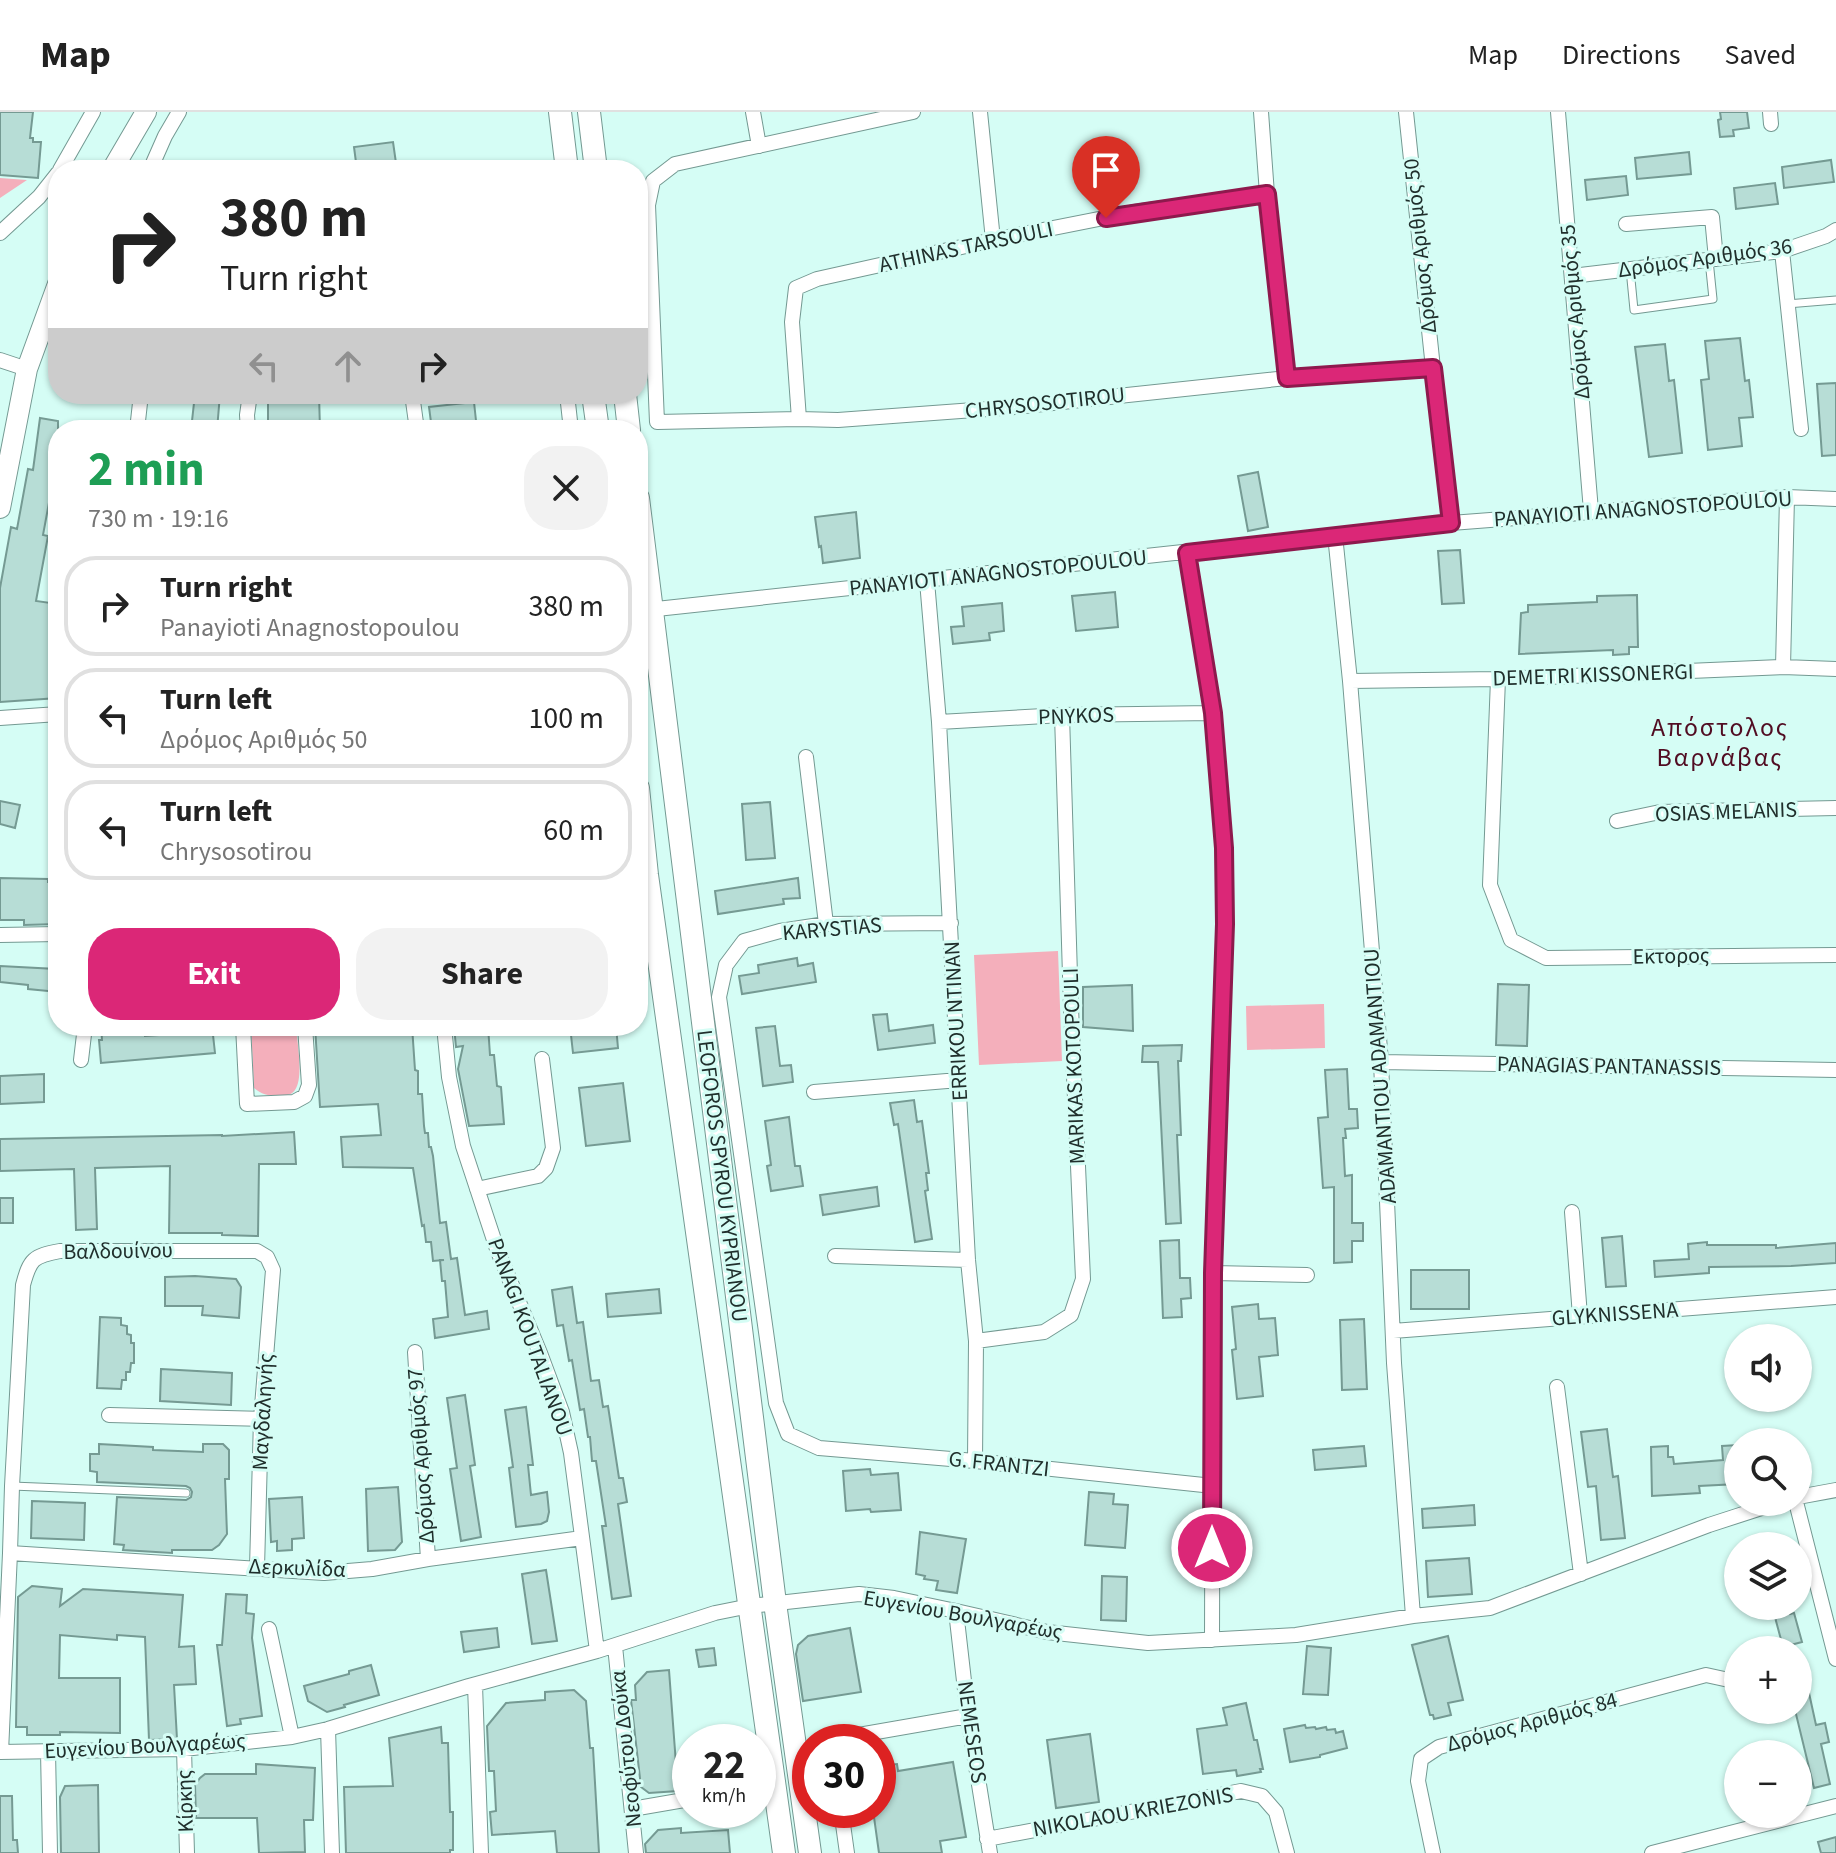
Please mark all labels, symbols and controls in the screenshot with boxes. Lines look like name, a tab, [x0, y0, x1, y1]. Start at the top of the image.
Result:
text: Map	[40, 28, 111, 82]
text: Map	[1468, 35, 1518, 75]
text: Directions	[1562, 35, 1681, 75]
text: Saved	[1725, 35, 1796, 75]
pin	[1072, 136, 1140, 218]
icon: arrive	[1084, 148, 1128, 192]
street label: Δρόμος Αριθμός 50	[1395, 157, 1445, 335]
text: 380 m	[220, 179, 368, 258]
icon: right	[88, 192, 192, 296]
street label: ATHINAS TARSOULI	[876, 213, 1056, 281]
street label: Δρόμος Αριθμός 35	[1551, 223, 1599, 401]
street label: Δρόμος Αριθμός 36	[1616, 230, 1794, 286]
text: Turn right	[220, 253, 368, 304]
icon: left	[242, 344, 286, 388]
icon: ahead	[326, 344, 370, 388]
icon: right	[410, 344, 454, 388]
street label: CHRYSOSOTIROU	[963, 379, 1127, 427]
text: 2 min	[88, 436, 205, 504]
button: close	[524, 446, 608, 530]
street label: PANAYIOTI ANAGNOSTOPOULOU	[1493, 483, 1793, 535]
text: 730 m · 19:16	[88, 500, 229, 537]
street label: PANAYIOTI ANAGNOSTOPOULOU	[848, 541, 1148, 605]
text: Turn right	[160, 566, 292, 609]
icon: right	[92, 584, 136, 628]
text: 380 m	[528, 585, 604, 628]
text: Panayioti Anagnostopoulou	[160, 609, 460, 646]
street label: DEMETRI KISSONERGI	[1492, 655, 1694, 695]
text: Turn left	[160, 678, 272, 721]
icon: left	[92, 696, 136, 740]
text: 100 m	[528, 697, 604, 740]
street label: PNYKOS	[1038, 699, 1114, 733]
district label: Απόστολος Βαρνάβας	[1651, 709, 1789, 776]
text: Δρόμος Αριθμός 50	[160, 721, 368, 758]
text: Turn left	[160, 790, 272, 833]
street label: OSIAS MELANIS	[1654, 794, 1798, 830]
icon: left	[92, 808, 136, 852]
text: 60 m	[543, 809, 604, 852]
text: Chrysosotirou	[160, 833, 312, 870]
street label: KARYSTIAS	[781, 909, 883, 949]
button: Exit	[88, 928, 340, 1020]
button: Share	[356, 928, 608, 1020]
street label: Εκτορος	[1632, 939, 1710, 973]
street label: ERRIKOU NTINAN	[936, 940, 976, 1102]
street label: ADAMANTIOU ADAMANTIOU	[1355, 947, 1405, 1205]
street label: MARIKAS KOTOPOULI	[1055, 967, 1093, 1165]
street label: LEOFOROS SPYROU KYPRIANOU	[688, 1028, 756, 1324]
street label: PANAGIAS PANTANASSIS	[1497, 1048, 1721, 1084]
street label: Βαλδουίνου	[63, 1234, 173, 1268]
street label: PANAGI KOUTALIANOU	[479, 1234, 581, 1440]
street label: GLYKNISSENA	[1551, 1294, 1679, 1334]
map controls	[1724, 1324, 1812, 1828]
button: sound	[1724, 1324, 1812, 1412]
street label: Μαγδαληνής	[244, 1353, 282, 1471]
street label: Δρόμος Αριθμός 97	[399, 1367, 443, 1545]
button: search	[1724, 1428, 1812, 1516]
street label: G. FRANTZI	[947, 1443, 1051, 1485]
position arrow	[1170, 1506, 1254, 1590]
button: layers	[1724, 1532, 1812, 1620]
street label: Δερκυλίδα	[248, 1550, 347, 1586]
street label: Ευγενίου Βουλγαρέως	[861, 1582, 1065, 1648]
button: +	[1724, 1636, 1812, 1724]
street label: Νεοφύτου Δούκα	[602, 1668, 650, 1829]
street label: NEMESEOS	[949, 1679, 995, 1785]
street label: Δρόμος Αριθμός 84	[1443, 1684, 1621, 1760]
speed limit sign: 30	[792, 1724, 896, 1828]
street label: Ευγενίου Βουλγαρέως	[44, 1725, 246, 1767]
text: 22	[703, 1737, 745, 1794]
button: −	[1724, 1740, 1812, 1828]
street label: Κίρκης	[168, 1769, 202, 1833]
street label: NIKOLAOU KRIEZONIS	[1030, 1779, 1236, 1845]
text: km/h	[702, 1782, 746, 1810]

